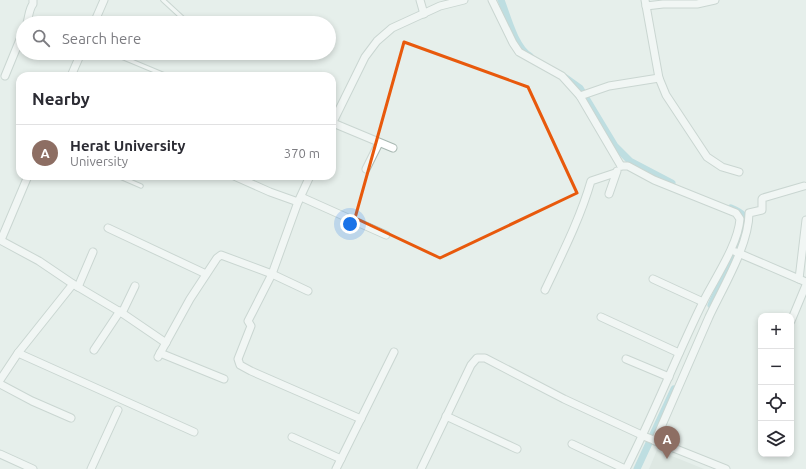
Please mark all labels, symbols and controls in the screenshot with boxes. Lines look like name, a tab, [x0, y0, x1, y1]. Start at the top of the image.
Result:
search box	[16, 16, 336, 60]
icon: search	[30, 27, 52, 49]
text: Search here	[62, 30, 141, 47]
text: Nearby	[32, 89, 90, 108]
text: Herat University	[70, 137, 185, 154]
text: A	[40, 146, 50, 160]
text: 370 m	[284, 146, 320, 160]
text: University	[70, 154, 128, 168]
your location	[340, 214, 360, 234]
map controls	[758, 313, 794, 457]
button: +	[758, 313, 794, 349]
button: −	[758, 349, 794, 385]
button: locate	[758, 385, 794, 421]
button: layers	[758, 421, 794, 457]
pin: A	[654, 426, 680, 459]

